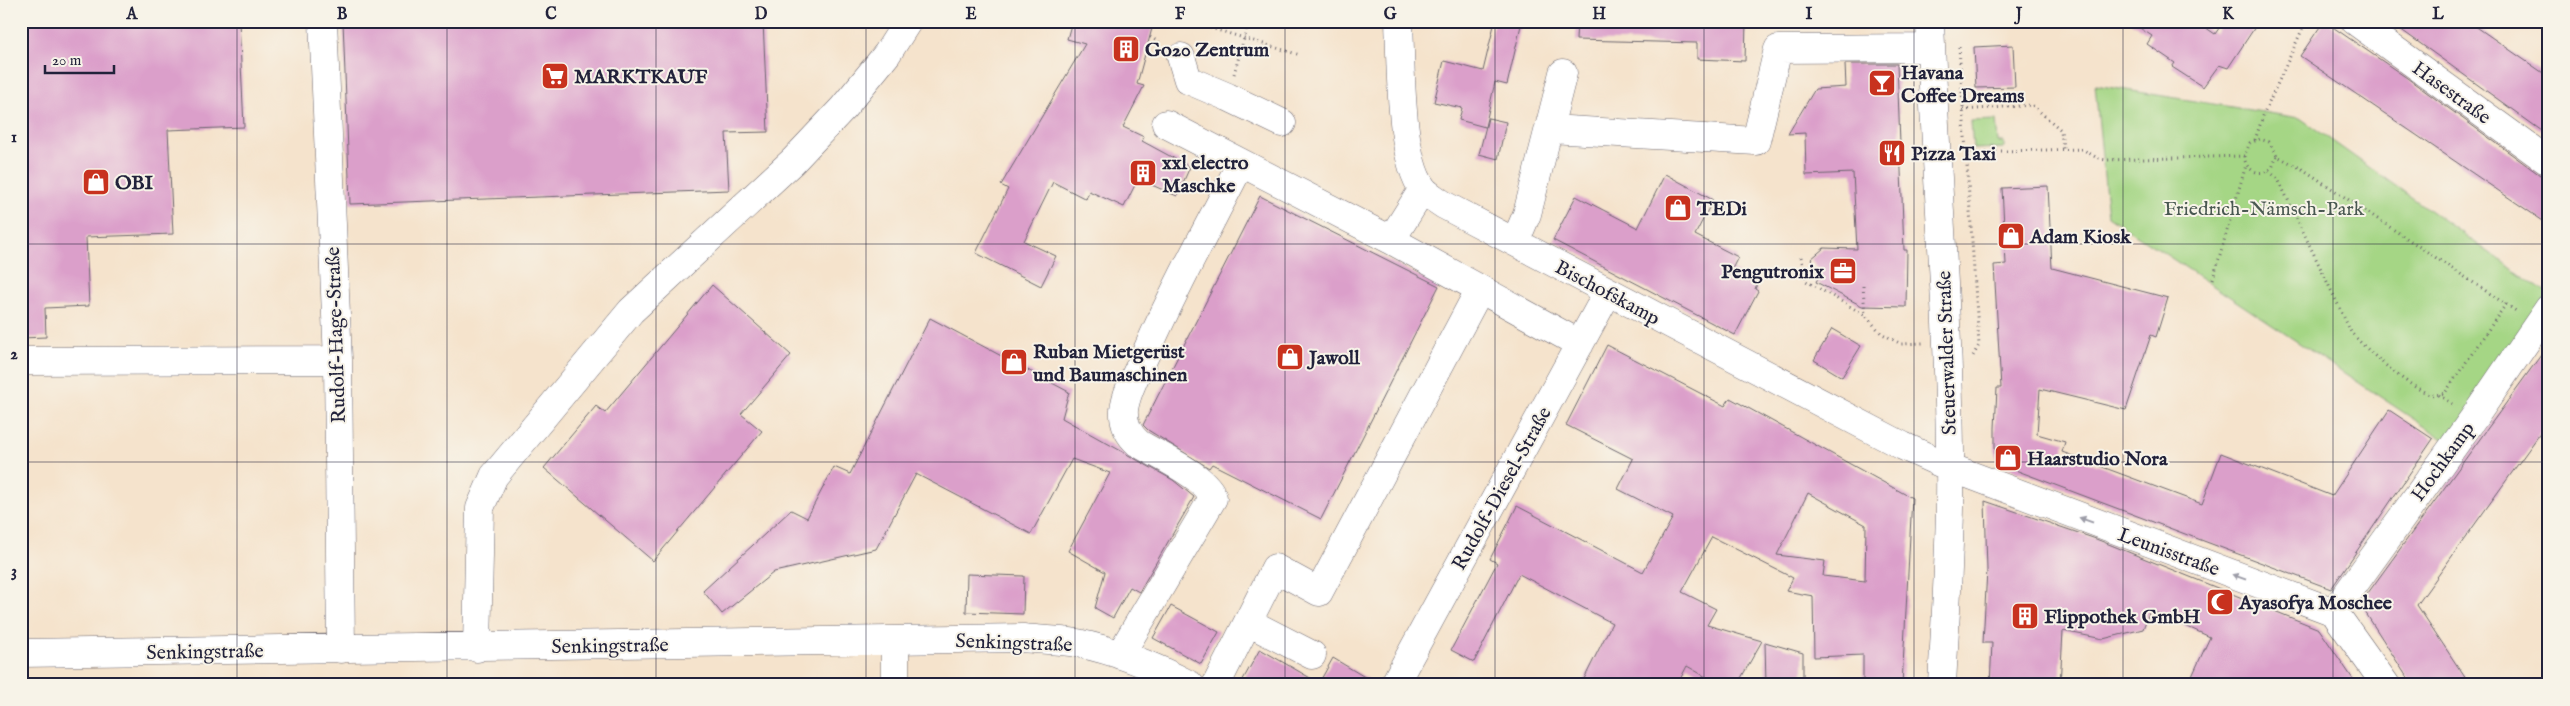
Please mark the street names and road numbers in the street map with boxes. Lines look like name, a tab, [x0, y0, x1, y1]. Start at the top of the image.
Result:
street label: Hasestraße	[2407, 56, 2495, 130]
street label: Rudolf-Hage-Straße	[321, 246, 352, 424]
street label: Bischofskamp	[1550, 255, 1664, 332]
street label: Steuerwalder Straße	[1932, 270, 1963, 436]
street label: Rudolf-Diesel-Straße	[1447, 403, 1558, 575]
street label: Hochkamp	[2406, 417, 2481, 507]
street label: Leunisstraße	[2114, 522, 2223, 582]
street label: Senkingstraße	[955, 629, 1073, 658]
street label: Senkingstraße	[551, 633, 669, 660]
street label: Senkingstraße	[146, 639, 264, 666]

